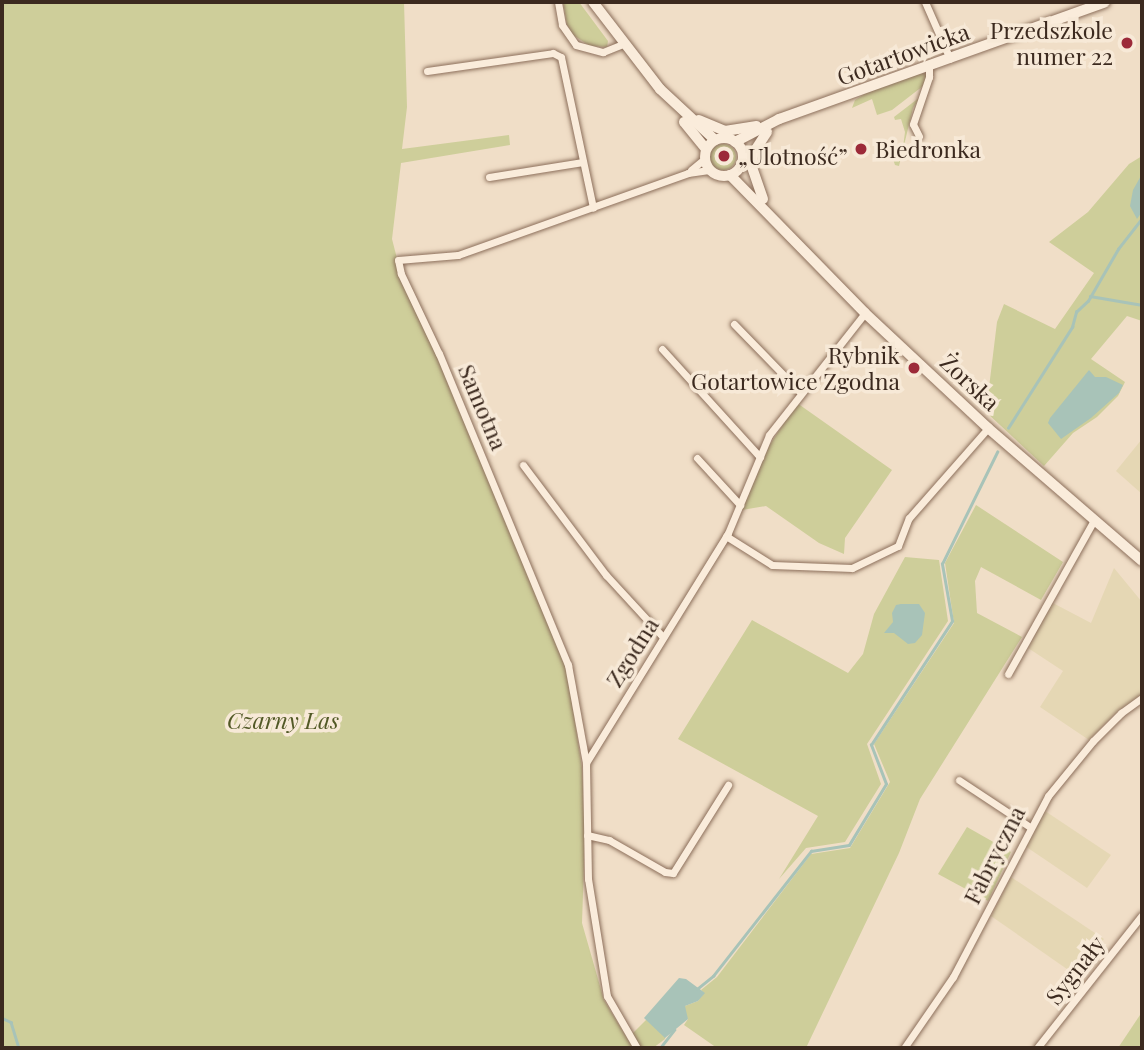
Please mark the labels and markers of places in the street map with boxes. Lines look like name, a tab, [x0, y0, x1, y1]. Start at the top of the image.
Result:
place label: Przedszkole numer 22	[990, 16, 1113, 70]
marker: Przedszkole numer 22	[1119, 35, 1135, 51]
place label: Biedronka	[875, 135, 981, 163]
marker: Biedronka	[853, 141, 869, 157]
place label: „Ulotność”	[738, 142, 848, 170]
marker: „Ulotność”	[716, 148, 732, 164]
place label: Rybnik Gotartowice Zgodna	[691, 341, 900, 395]
marker: Rybnik Gotartowice Zgodna	[906, 360, 922, 376]

